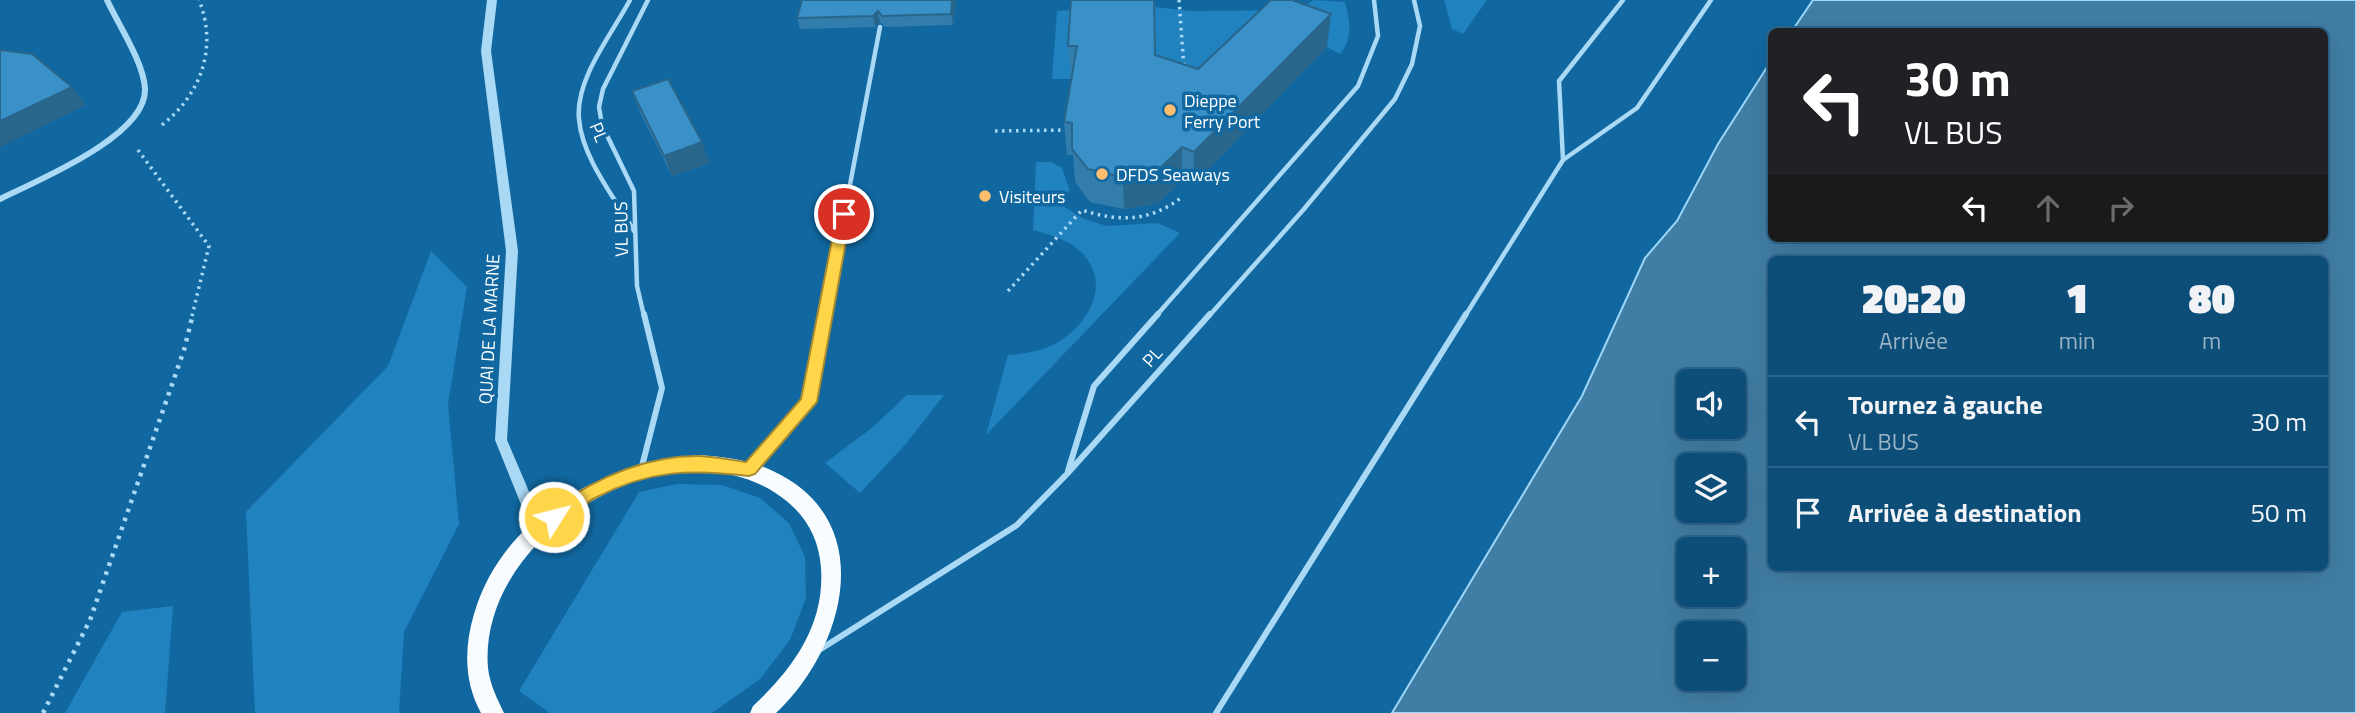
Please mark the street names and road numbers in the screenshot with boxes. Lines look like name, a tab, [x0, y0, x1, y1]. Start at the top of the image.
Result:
street label: PL	[583, 118, 615, 146]
street label: VL BUS	[607, 201, 635, 257]
street label: QUAI DE LA MARNE	[472, 253, 506, 405]
street label: PL	[1136, 341, 1169, 373]

